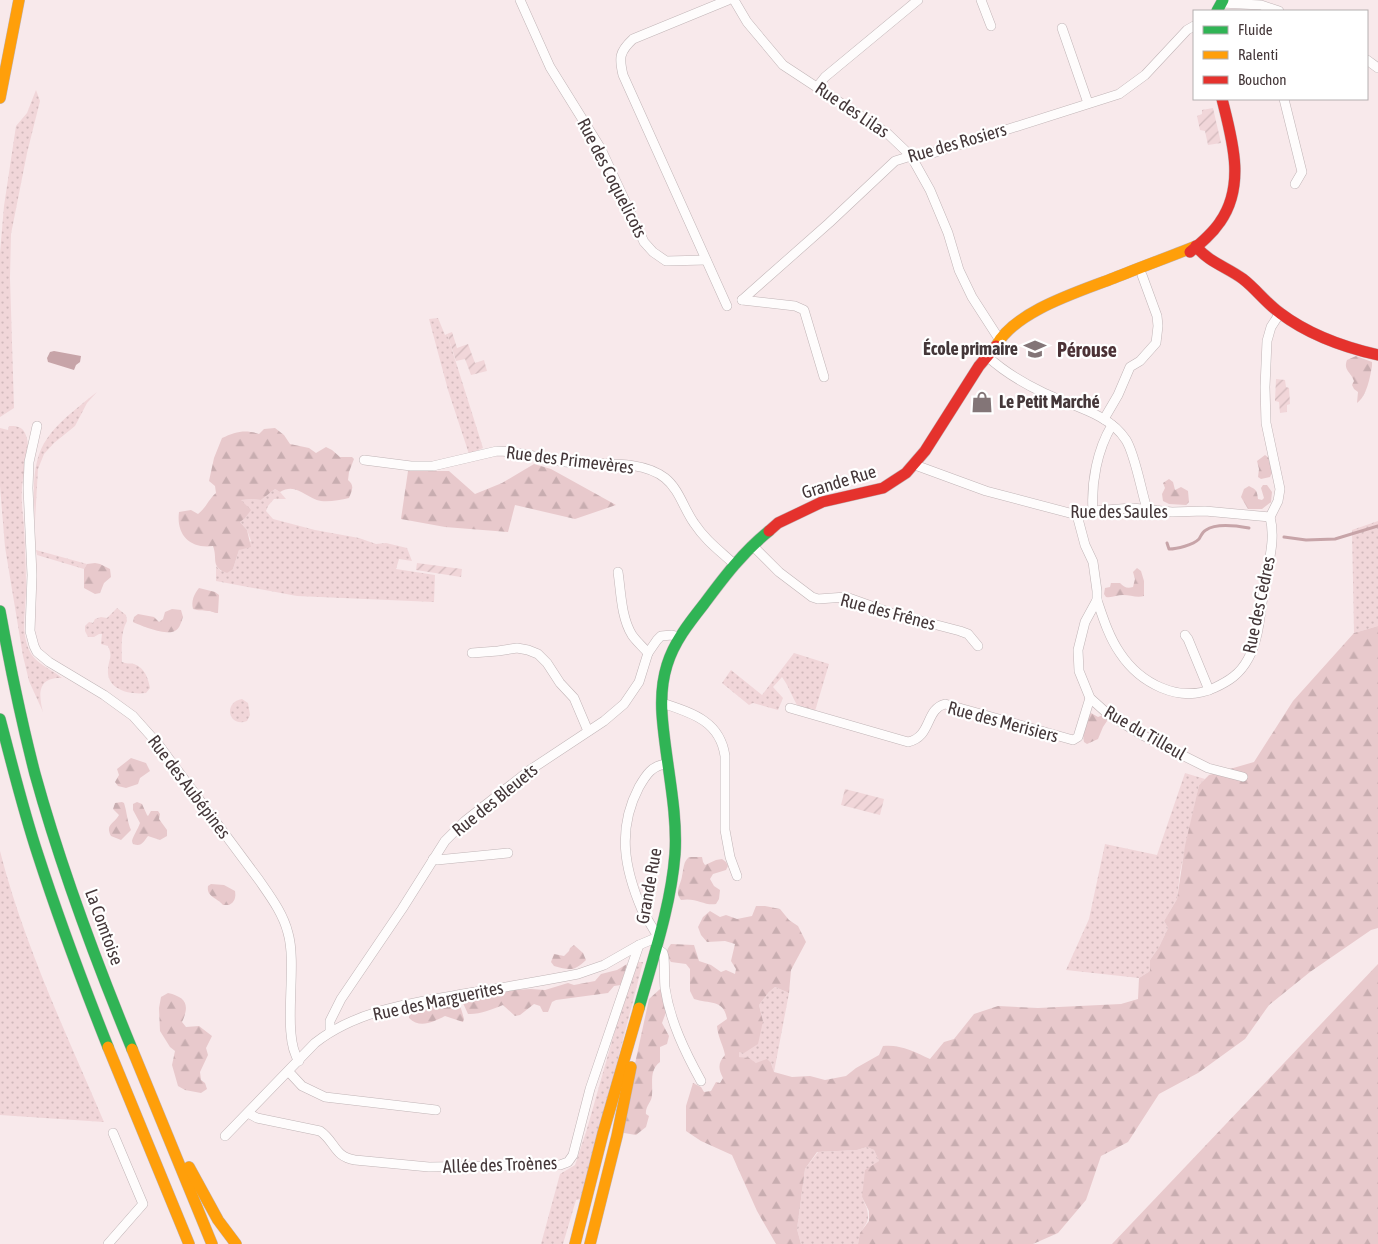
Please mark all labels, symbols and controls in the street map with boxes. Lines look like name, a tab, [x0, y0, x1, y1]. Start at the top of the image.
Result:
legend	[1193, 10, 1368, 100]
text: Fluide	[1238, 21, 1273, 38]
text: Ralenti	[1238, 46, 1278, 63]
text: Bouchon	[1238, 71, 1287, 88]
street label: Rue des Lilas	[811, 77, 893, 142]
street label: Rue des Coquelicots	[573, 114, 652, 241]
street label: Rue des Rosiers	[905, 118, 1009, 167]
school or university icon: École primaire	[1022, 336, 1048, 362]
place label: École primaire	[923, 338, 1018, 359]
district label: Pérouse	[1057, 338, 1117, 361]
shop icon: Le Petit Marché	[969, 389, 995, 415]
place label: Le Petit Marché	[999, 391, 1100, 412]
street label: Rue des Primevères	[505, 441, 635, 478]
street label: Grande Rue	[799, 460, 879, 503]
street label: Rue des Saules	[1070, 501, 1168, 522]
street label: Rue des Cèdres	[1238, 555, 1279, 655]
street label: Rue des Frênes	[838, 589, 938, 634]
street label: Rue des Merisiers	[945, 697, 1061, 746]
street label: Rue du Tilleul	[1101, 701, 1190, 764]
street label: Rue des Aubépines	[144, 731, 235, 843]
street label: Rue des Bleuets	[448, 759, 542, 840]
street label: Grande Rue	[632, 846, 666, 925]
street label: La Comtoise	[81, 886, 128, 968]
street label: Rue des Marguerites	[371, 976, 505, 1025]
street label: Allée des Troènes	[442, 1152, 558, 1177]

